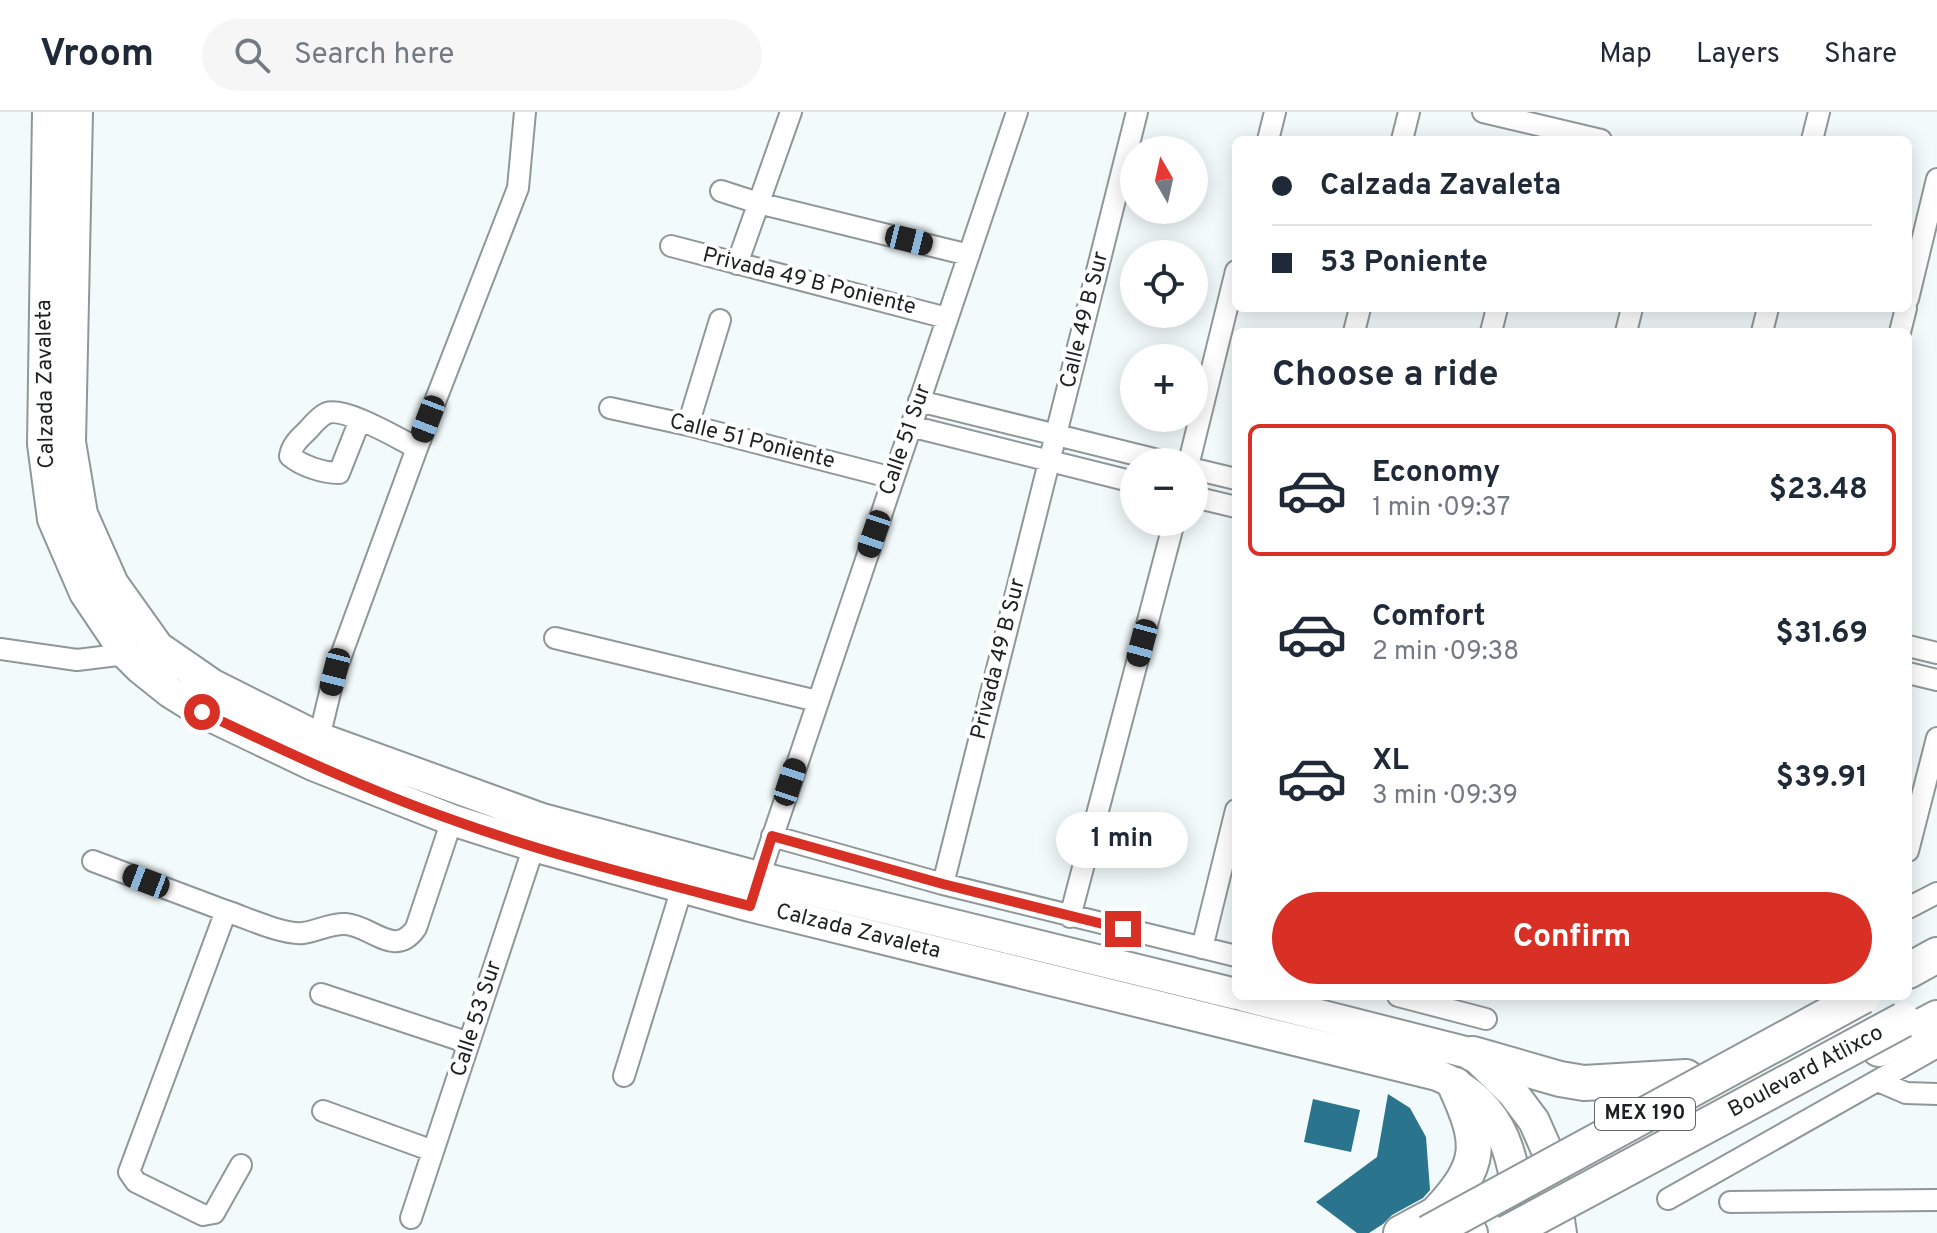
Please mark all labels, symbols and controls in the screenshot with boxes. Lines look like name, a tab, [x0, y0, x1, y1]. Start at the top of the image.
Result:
search box	[202, 19, 762, 91]
text: Vroom	[40, 31, 154, 80]
icon: search	[230, 33, 274, 77]
text: Search here	[294, 37, 454, 74]
text: Map	[1599, 37, 1652, 73]
text: Layers	[1696, 37, 1780, 73]
text: Share	[1824, 37, 1897, 73]
north arrow	[1120, 136, 1208, 224]
map controls	[1120, 136, 1208, 536]
text: Calzada Zavaleta	[1320, 168, 1561, 205]
car	[883, 223, 935, 257]
button: locate	[1120, 240, 1208, 328]
street label: Privada 49 B Poniente	[699, 242, 919, 322]
text: 53 Poniente	[1320, 245, 1488, 282]
street label: Calle 49 B Sur	[1055, 248, 1115, 391]
street label: Calzada Zavaleta	[31, 299, 61, 469]
button: +	[1120, 344, 1208, 432]
text: Choose a ride	[1272, 353, 1498, 399]
street label: Calle 51 Sur	[874, 381, 938, 499]
car	[408, 392, 448, 446]
street label: Calle 51 Poniente	[667, 408, 837, 476]
button: −	[1120, 448, 1208, 536]
icon: car	[1276, 454, 1348, 526]
text: Economy	[1372, 455, 1500, 492]
text: $23.48	[1769, 472, 1868, 509]
text: 1 min · 09:37	[1372, 492, 1510, 525]
car	[855, 507, 893, 561]
street label: Privada 49 B Sur	[966, 575, 1032, 742]
icon: car	[1276, 598, 1348, 670]
text: Comfort	[1372, 599, 1485, 636]
text: $31.69	[1776, 616, 1868, 653]
car	[1124, 617, 1160, 669]
text: 2 min · 09:38	[1372, 636, 1519, 669]
car	[318, 646, 352, 698]
route start	[184, 694, 220, 730]
icon: car	[1276, 742, 1348, 814]
text: XL	[1372, 743, 1409, 780]
car	[771, 755, 809, 809]
text: $39.91	[1776, 760, 1868, 797]
text: 3 min · 09:39	[1372, 780, 1518, 813]
callout: 1 min	[1057, 813, 1189, 869]
text: 1 min	[1091, 823, 1153, 856]
car	[119, 861, 173, 901]
button: Confirm	[1272, 892, 1872, 984]
street label: Calzada Zavaleta	[773, 898, 943, 966]
route end	[1105, 911, 1141, 947]
street label: Calle 53 Sur	[446, 957, 509, 1081]
street label: Boulevard Atlixco	[1724, 1020, 1888, 1124]
road number: MEX 190	[1595, 1098, 1695, 1130]

